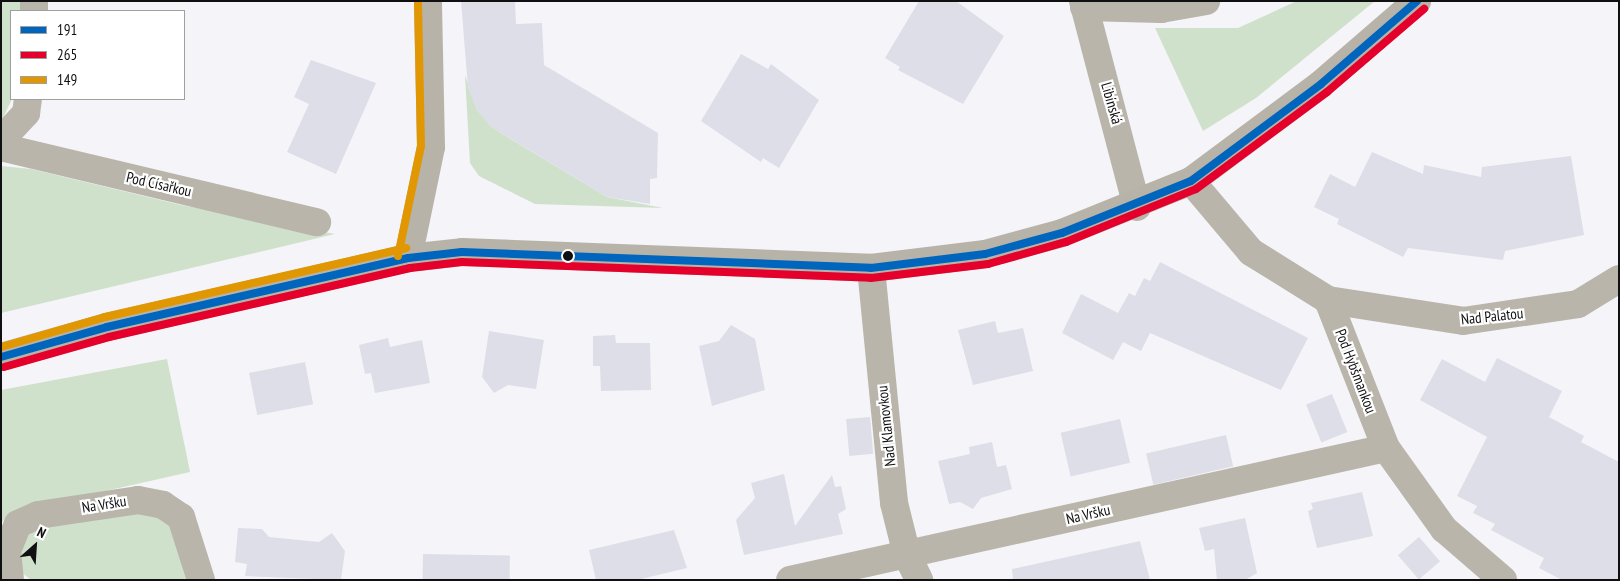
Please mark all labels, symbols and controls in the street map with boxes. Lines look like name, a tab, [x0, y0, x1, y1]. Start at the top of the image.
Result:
legend	[10, 10, 185, 100]
text: 191	[57, 20, 77, 39]
text: 265	[57, 45, 77, 64]
text: 149	[57, 70, 77, 89]
street label: Libínská	[1097, 80, 1127, 126]
street label: Pod Císařkou	[125, 168, 193, 200]
unlabelled marker	[563, 251, 573, 261]
street label: Nad Palatou	[1460, 304, 1524, 328]
street label: Pod Hybšmankou	[1332, 326, 1380, 416]
street label: Nad Klamovkou	[873, 385, 899, 467]
street label: Na Vršku	[80, 492, 128, 516]
street label: Na Vršku	[1064, 500, 1112, 528]
north arrow	[10, 521, 60, 571]
text: N	[34, 523, 49, 542]

